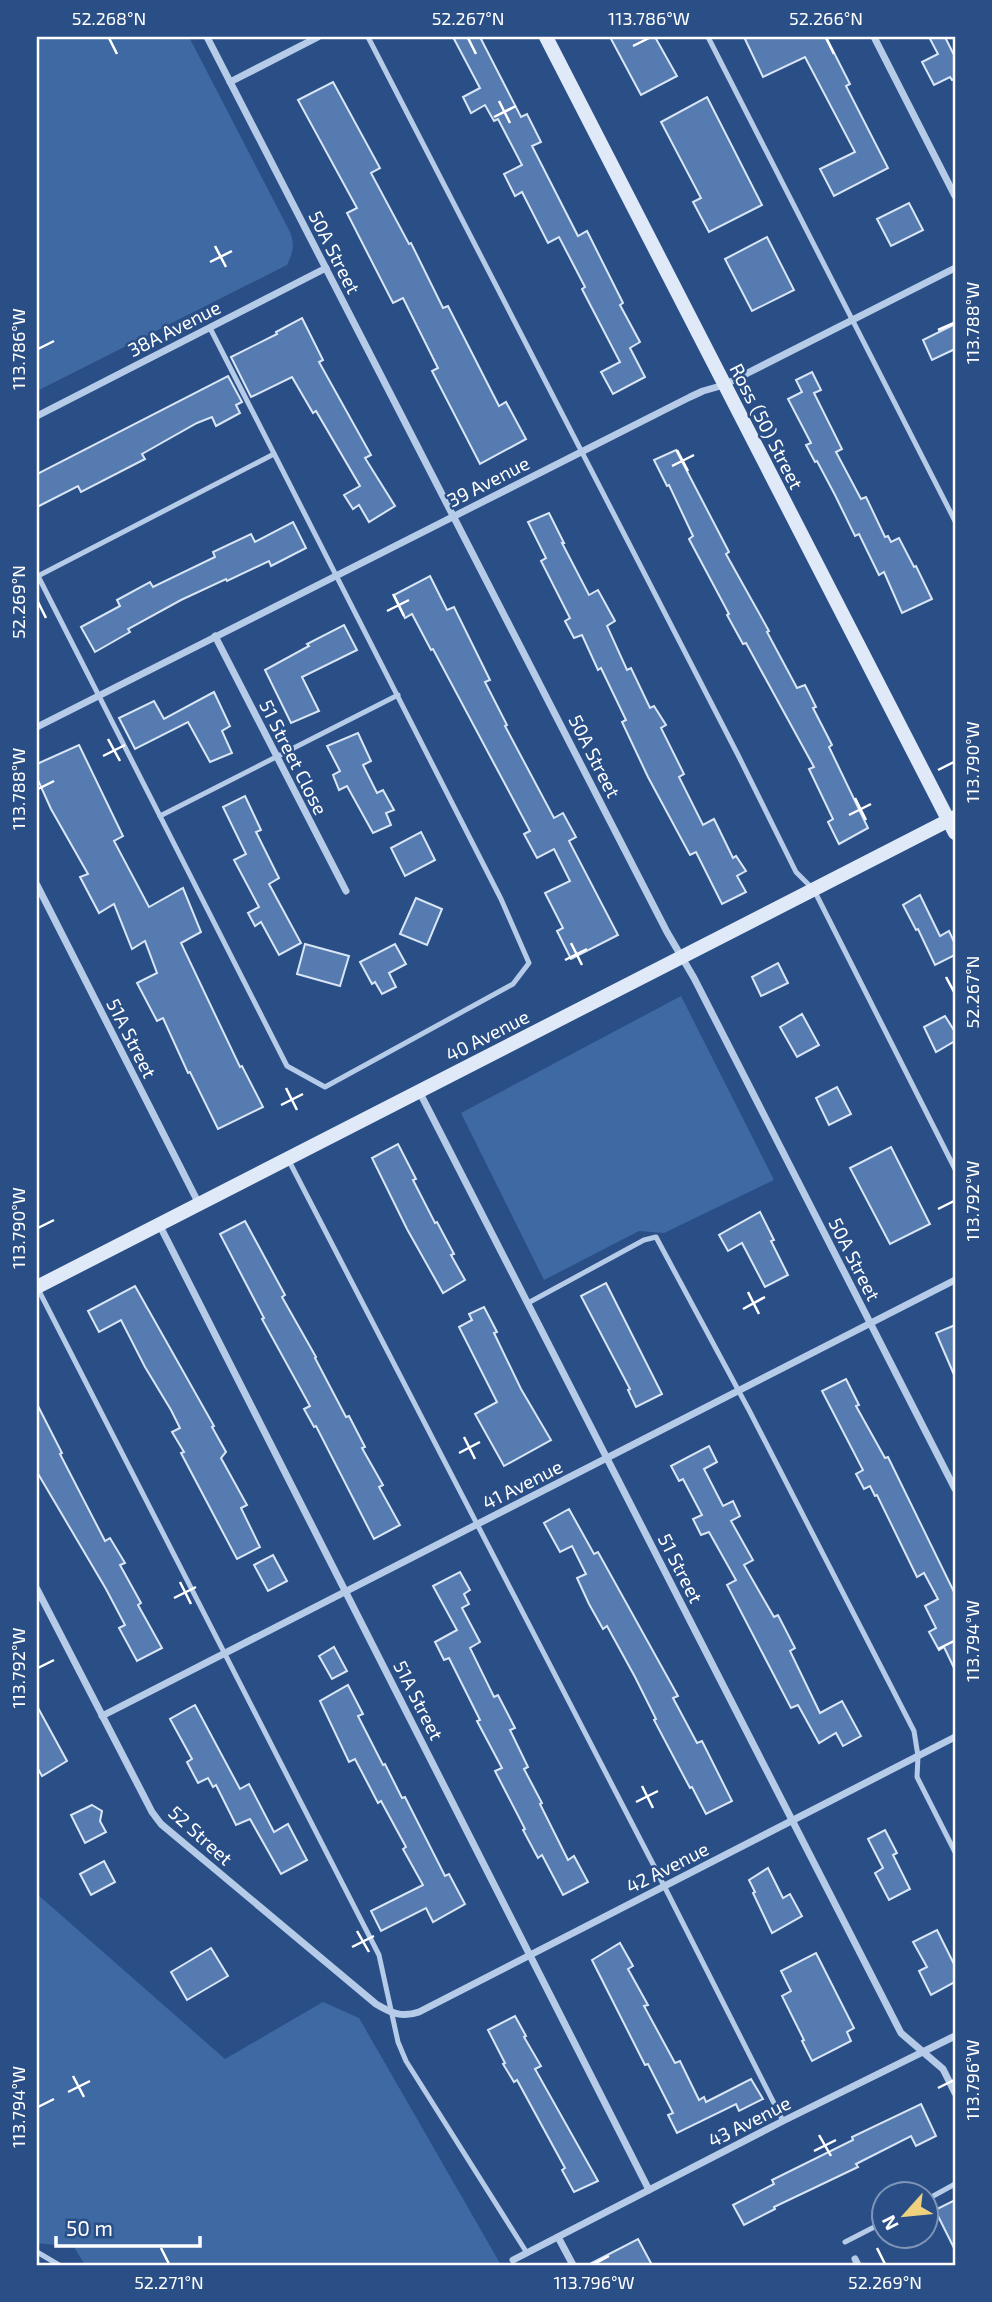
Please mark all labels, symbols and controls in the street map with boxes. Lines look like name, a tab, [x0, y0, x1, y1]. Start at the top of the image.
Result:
text: 52.268°N	[72, 7, 146, 29]
text: 52.267°N	[432, 7, 504, 29]
text: 113.786°W	[608, 7, 690, 29]
text: 52.266°N	[789, 7, 863, 29]
street label: 50A Street	[304, 207, 366, 297]
text: 113.788°W	[961, 282, 983, 364]
street label: 38A Avenue	[124, 295, 224, 361]
text: 113.786°W	[7, 308, 29, 390]
street label: Ross (50) Street	[725, 359, 809, 493]
street label: 39 Avenue	[443, 451, 533, 511]
text: 52.269°N	[7, 565, 29, 639]
street label: 51 Street Close	[255, 696, 333, 818]
street label: 50A Street	[564, 711, 626, 801]
text: 113.790°W	[961, 721, 983, 803]
text: 113.788°W	[7, 748, 29, 830]
text: 52.267°N	[961, 956, 983, 1028]
street label: 51A Street	[102, 994, 162, 1082]
street label: 40 Avenue	[441, 1004, 533, 1066]
text: 113.792°W	[961, 1160, 983, 1242]
text: 113.790°W	[7, 1187, 29, 1269]
street label: 50A Street	[824, 1214, 886, 1304]
street label: 41 Avenue	[478, 1454, 566, 1514]
street label: 51 Street	[654, 1529, 708, 1607]
text: 113.794°W	[961, 1600, 983, 1682]
text: 113.792°W	[7, 1627, 29, 1709]
street label: 51A Street	[389, 1656, 449, 1744]
street label: 52 Street	[164, 1800, 238, 1870]
street label: 42 Avenue	[622, 1836, 712, 1898]
text: 113.796°W	[961, 2039, 983, 2121]
text: 113.794°W	[7, 2066, 29, 2148]
street label: 43 Avenue	[704, 2090, 794, 2152]
north arrow	[870, 2180, 940, 2250]
scale bar	[56, 2204, 200, 2248]
text: N	[876, 2212, 903, 2234]
text: 50 m	[66, 2215, 113, 2240]
text: 52.271°N	[134, 2271, 204, 2293]
text: 113.796°W	[553, 2271, 635, 2293]
text: 52.269°N	[848, 2271, 922, 2293]

